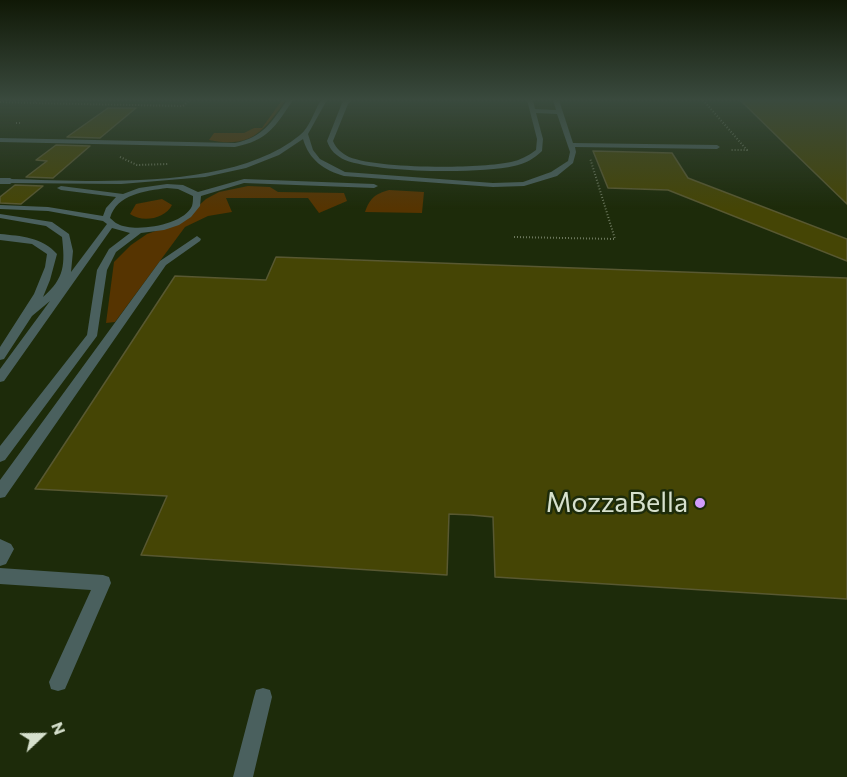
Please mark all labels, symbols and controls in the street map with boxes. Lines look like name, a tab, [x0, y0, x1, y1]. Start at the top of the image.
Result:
place label: MozzaBella	[546, 487, 688, 519]
marker: MozzaBella	[693, 496, 707, 510]
north arrow	[12, 705, 72, 765]
text: N	[48, 719, 70, 737]

